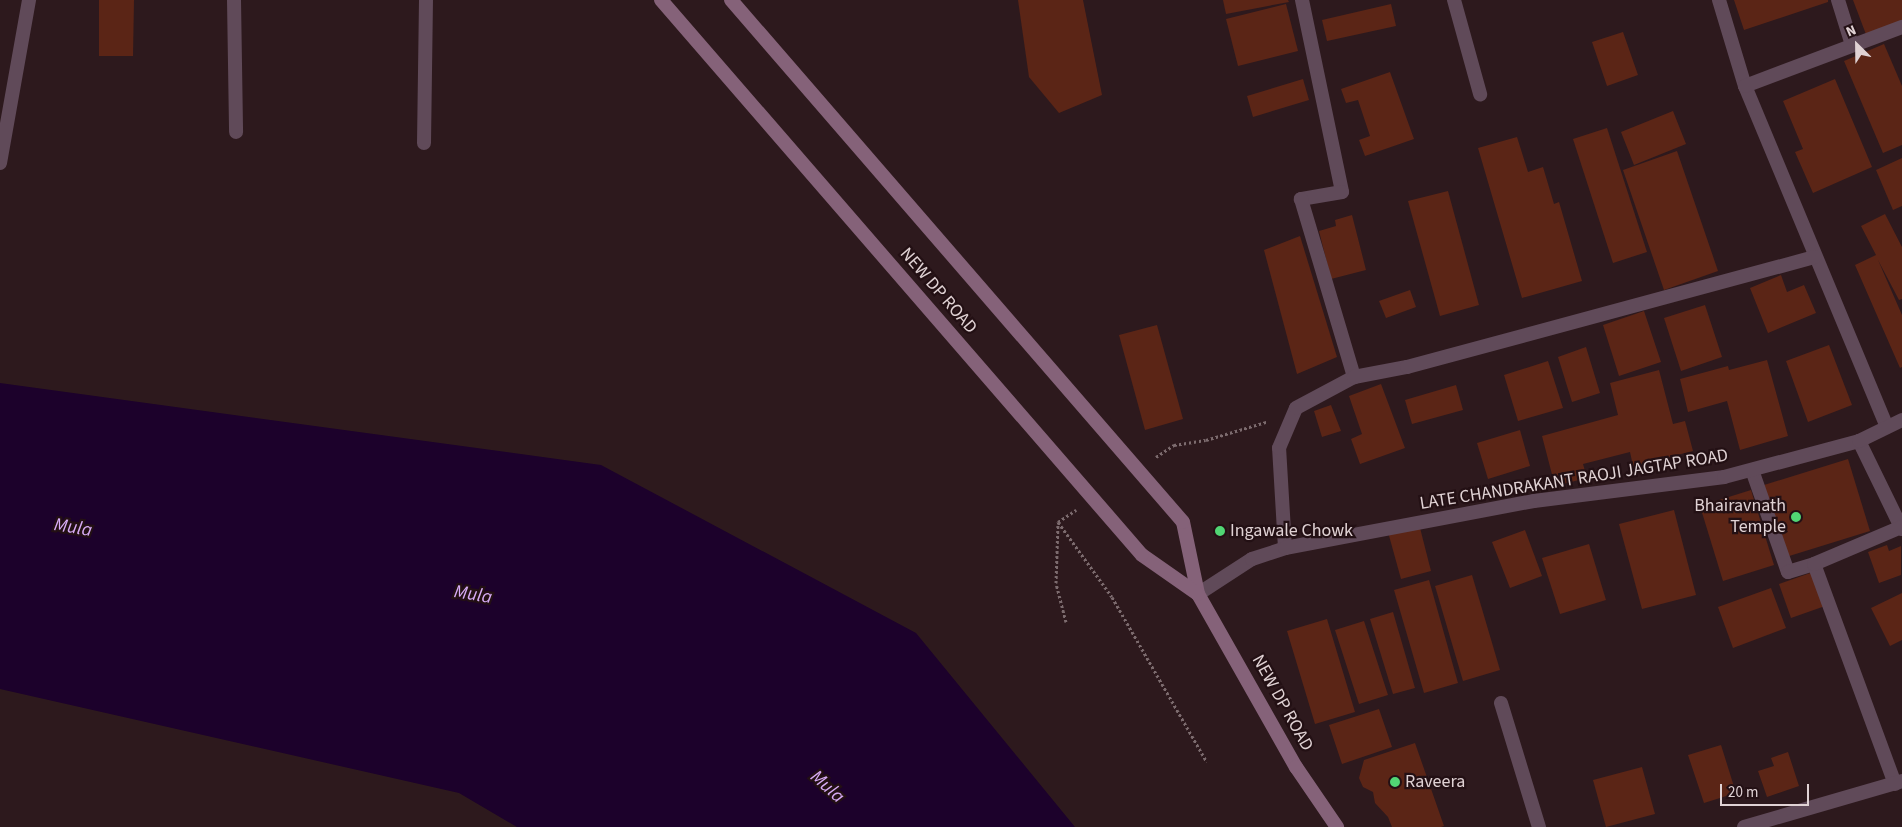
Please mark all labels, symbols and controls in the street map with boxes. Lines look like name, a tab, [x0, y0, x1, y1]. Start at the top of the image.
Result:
north arrow	[1832, 20, 1882, 70]
text: N	[1843, 20, 1859, 42]
street label: NEW DP ROAD	[895, 244, 981, 338]
street label: LATE CHANDRAKANT RAOJI JAGTAP ROAD	[1418, 445, 1730, 515]
place label: Bhairavnath Temple	[1694, 496, 1786, 538]
marker: Bhairavnath Temple	[1790, 511, 1802, 523]
water label: Mula	[52, 514, 94, 542]
place label: Ingawale Chowk	[1230, 520, 1353, 542]
marker: Ingawale Chowk	[1214, 525, 1226, 537]
water label: Mula	[452, 581, 494, 609]
street label: NEW DP ROAD	[1247, 651, 1317, 755]
water label: Mula	[805, 766, 849, 808]
place label: Raveera	[1405, 771, 1465, 793]
scale bar	[1722, 774, 1811, 806]
marker: Raveera	[1389, 776, 1401, 788]
text: 20 m	[1728, 782, 1758, 803]

